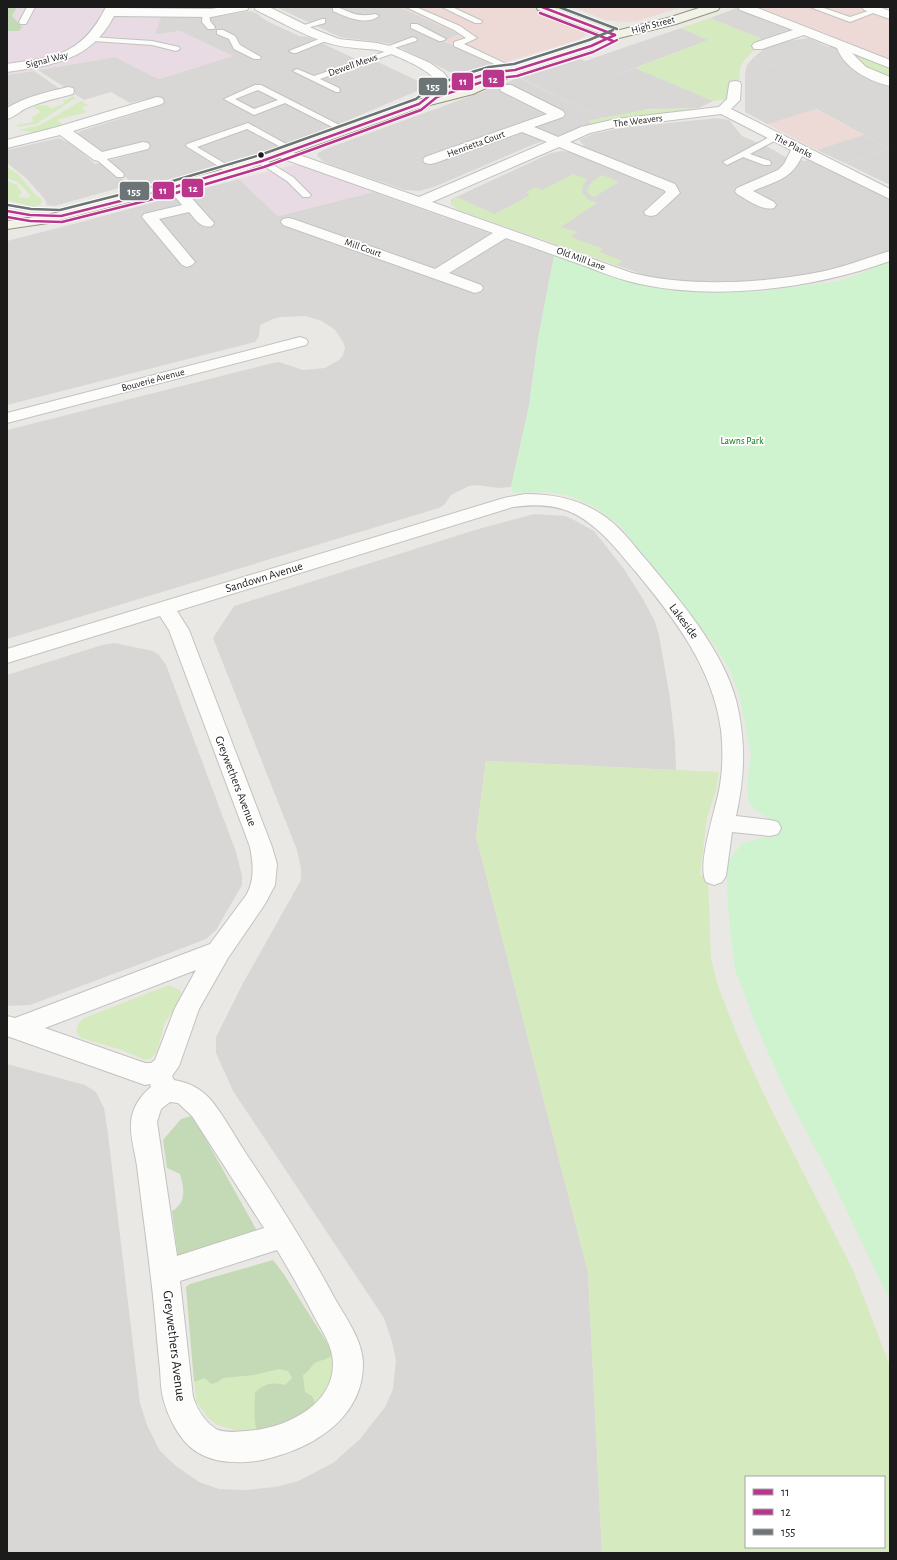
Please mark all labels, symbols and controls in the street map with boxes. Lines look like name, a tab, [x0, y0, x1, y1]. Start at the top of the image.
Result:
street label: High Street	[630, 14, 677, 36]
street label: Signal Way	[25, 50, 70, 70]
street label: Dewell Mews	[327, 52, 379, 78]
line badge: 12	[482, 69, 505, 88]
line badge: 11	[451, 72, 474, 91]
text: 12	[488, 74, 498, 85]
text: 11	[459, 76, 467, 87]
line badge: 155	[418, 77, 448, 96]
text: 155	[426, 81, 440, 92]
street label: The Weavers	[613, 113, 663, 129]
street label: Henrietta Court	[446, 129, 507, 159]
street label: The Planks	[772, 132, 814, 160]
unlabelled marker	[256, 150, 266, 160]
line badge: 12	[181, 178, 204, 198]
line badge: 155	[119, 181, 150, 201]
line badge: 11	[152, 181, 175, 200]
text: 12	[188, 183, 198, 194]
text: 11	[159, 185, 167, 196]
text: 155	[127, 186, 141, 197]
street label: Mill Court	[343, 237, 383, 259]
street label: Old Mill Lane	[555, 246, 607, 273]
street label: Bouverie Avenue	[120, 367, 186, 393]
park label: Lawns Park	[720, 436, 764, 446]
street label: Sandown Avenue	[224, 560, 304, 594]
street label: Lakeside	[667, 601, 701, 641]
street label: Greywethers Avenue	[212, 734, 259, 828]
street label: Greywethers Avenue	[160, 1290, 188, 1402]
legend	[745, 1476, 885, 1548]
text: 11	[781, 1486, 789, 1498]
text: 12	[781, 1506, 791, 1518]
text: 155	[781, 1526, 795, 1538]

